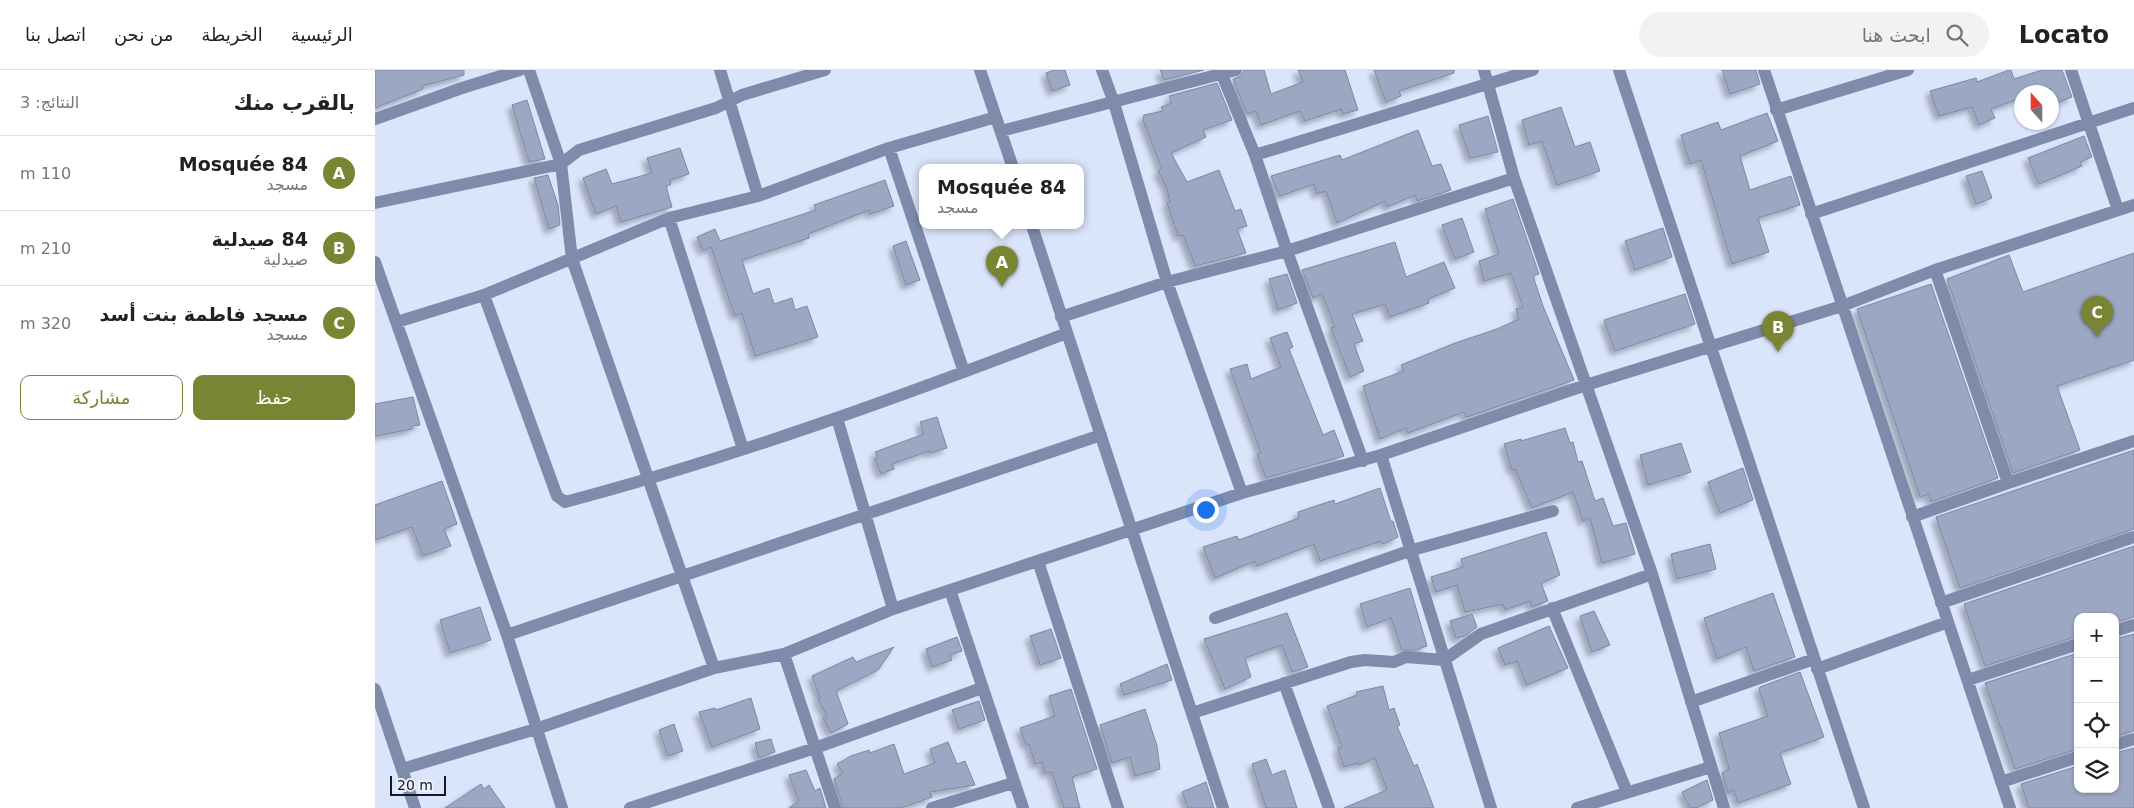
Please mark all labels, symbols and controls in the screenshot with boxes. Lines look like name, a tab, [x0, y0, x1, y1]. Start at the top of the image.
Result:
search box	[1639, 12, 1989, 57]
icon: search	[1943, 21, 1971, 49]
text: Locato	[2019, 21, 2109, 49]
text: اتصل بنا	[25, 24, 86, 45]
text: من نحن	[114, 24, 173, 45]
text: الخريطة	[201, 24, 263, 45]
text: الرئيسية	[291, 24, 353, 45]
text: ابحث هنا	[1862, 24, 1931, 46]
north arrow	[2014, 85, 2059, 130]
text: بالقرب منك	[234, 91, 355, 115]
text: النتائج: 3	[20, 93, 79, 112]
text: Mosquée 84	[179, 153, 308, 175]
text: 110 m	[20, 164, 71, 183]
text: A	[333, 164, 345, 183]
popup	[919, 164, 1084, 229]
text: مسجد	[266, 175, 308, 194]
text: Mosquée 84	[937, 176, 1066, 198]
text: مسجد	[937, 198, 978, 217]
text: 84 صيدلية	[211, 228, 308, 250]
text: 210 m	[20, 239, 71, 258]
text: B	[333, 239, 345, 258]
pin: A	[986, 246, 1018, 287]
text: صيدلية	[263, 250, 308, 269]
pin: C	[2081, 296, 2113, 337]
text: مسجد فاطمة بنت أسد	[99, 303, 308, 325]
pin: B	[1762, 311, 1794, 352]
text: 320 m	[20, 314, 71, 333]
text: C	[333, 314, 345, 333]
text: مسجد	[266, 325, 308, 344]
button: مشاركة	[20, 375, 183, 420]
button: حفظ	[193, 375, 355, 420]
your location	[1193, 497, 1219, 523]
map controls	[2074, 613, 2119, 793]
button: +	[2074, 613, 2119, 658]
button: −	[2074, 658, 2119, 703]
button: locate	[2074, 703, 2119, 748]
button: layers	[2074, 748, 2119, 793]
scale bar	[390, 773, 446, 796]
text: 20 m	[397, 777, 433, 793]

